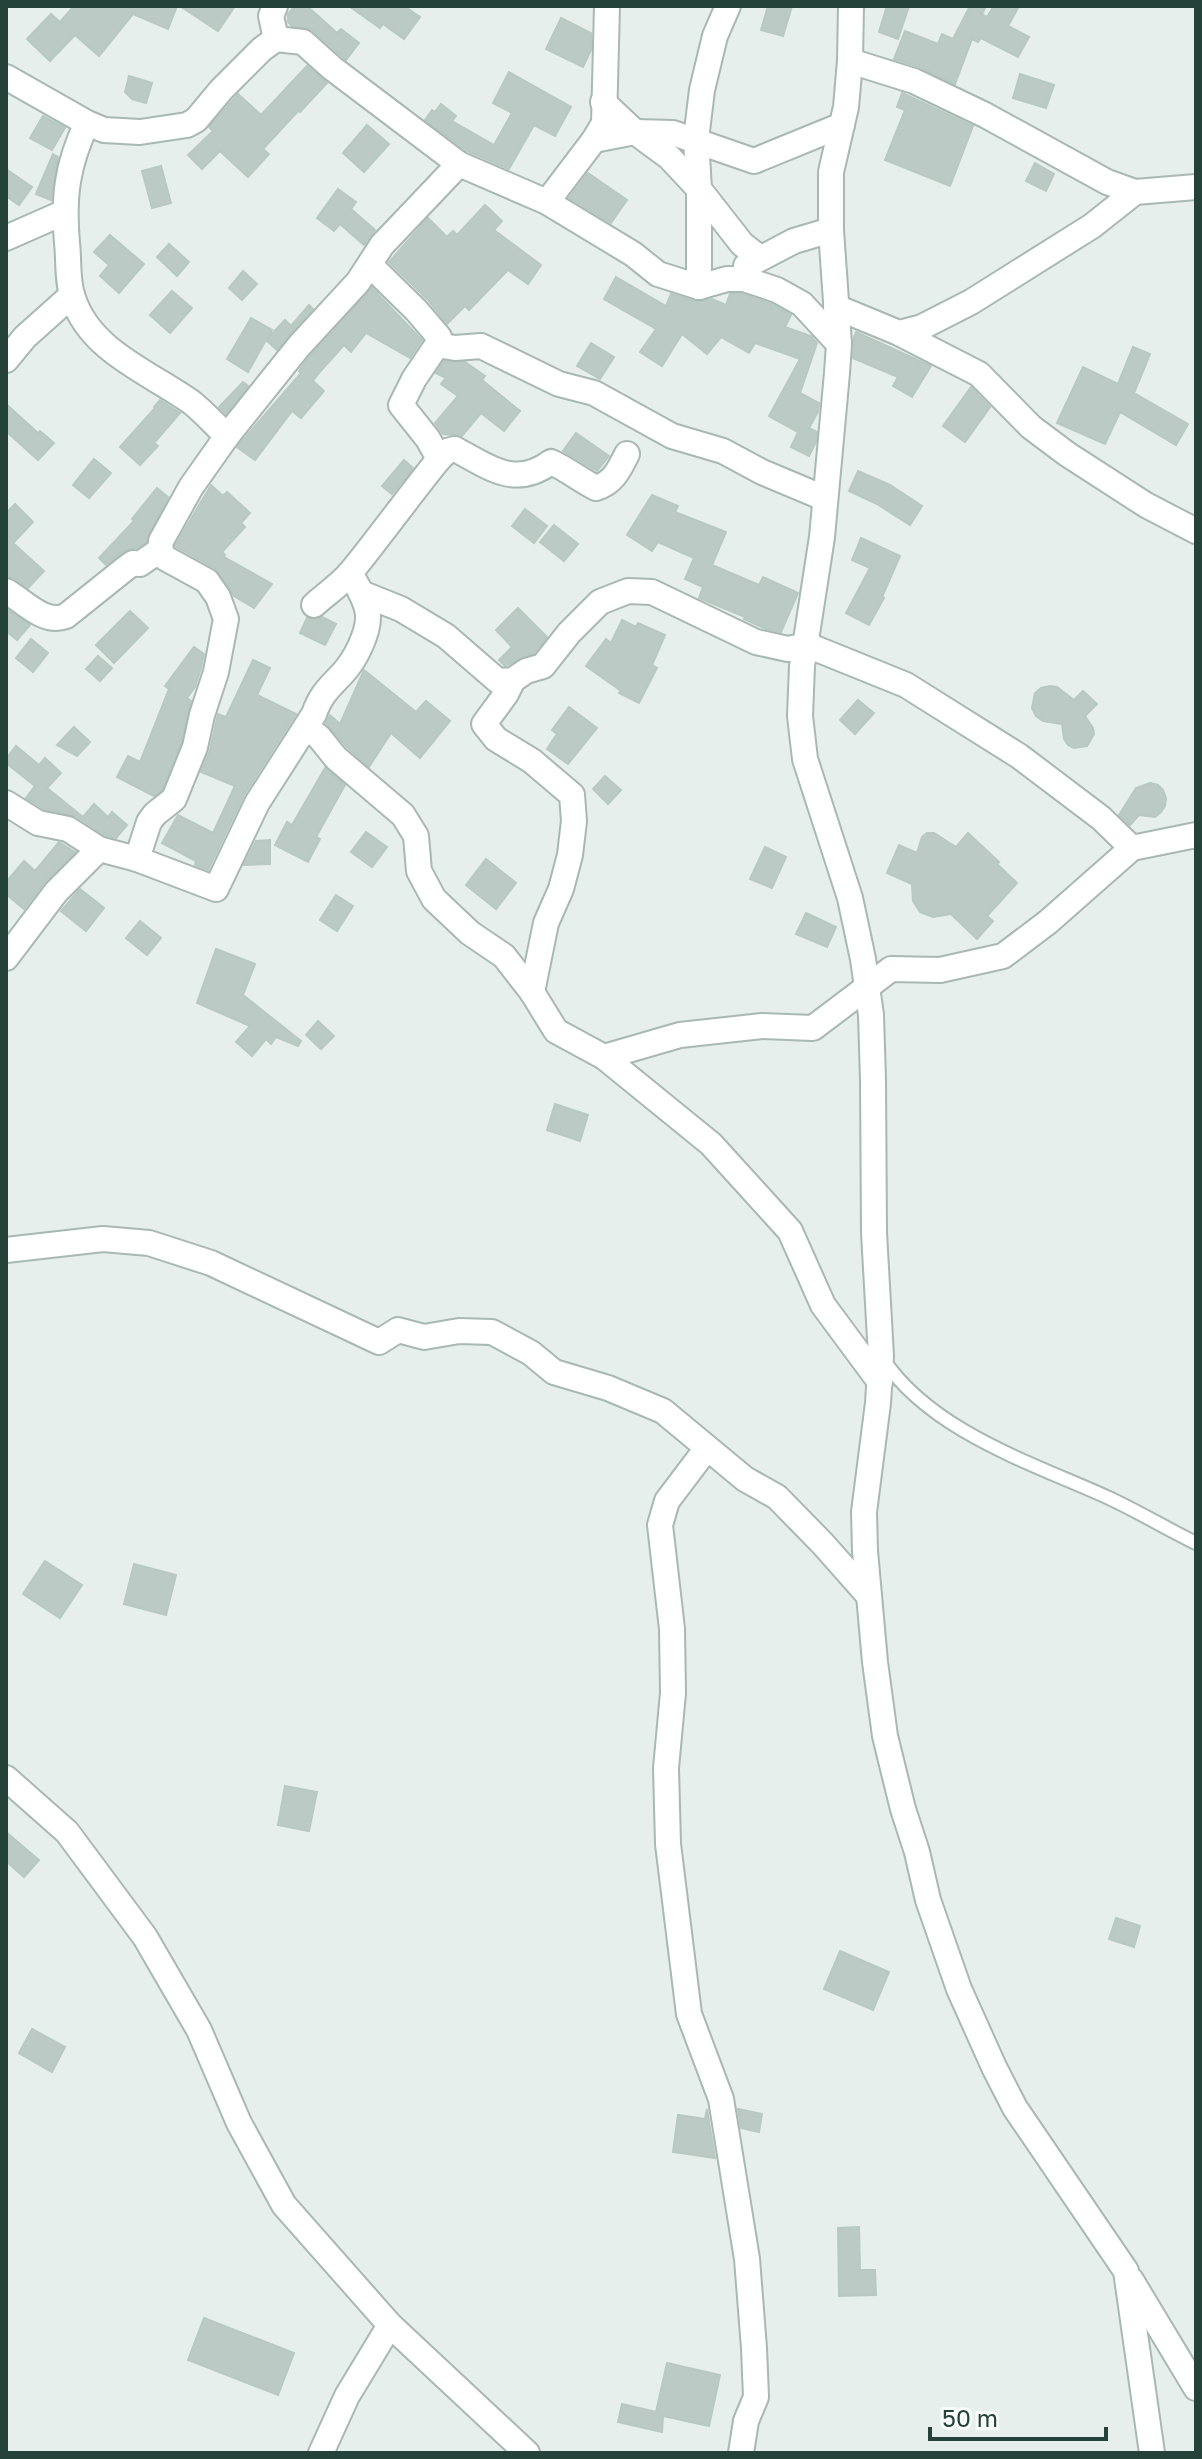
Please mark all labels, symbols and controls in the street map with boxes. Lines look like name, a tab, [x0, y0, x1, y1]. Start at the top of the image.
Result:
scale bar	[930, 2391, 1106, 2441]
text: 50 m	[942, 2403, 998, 2432]

